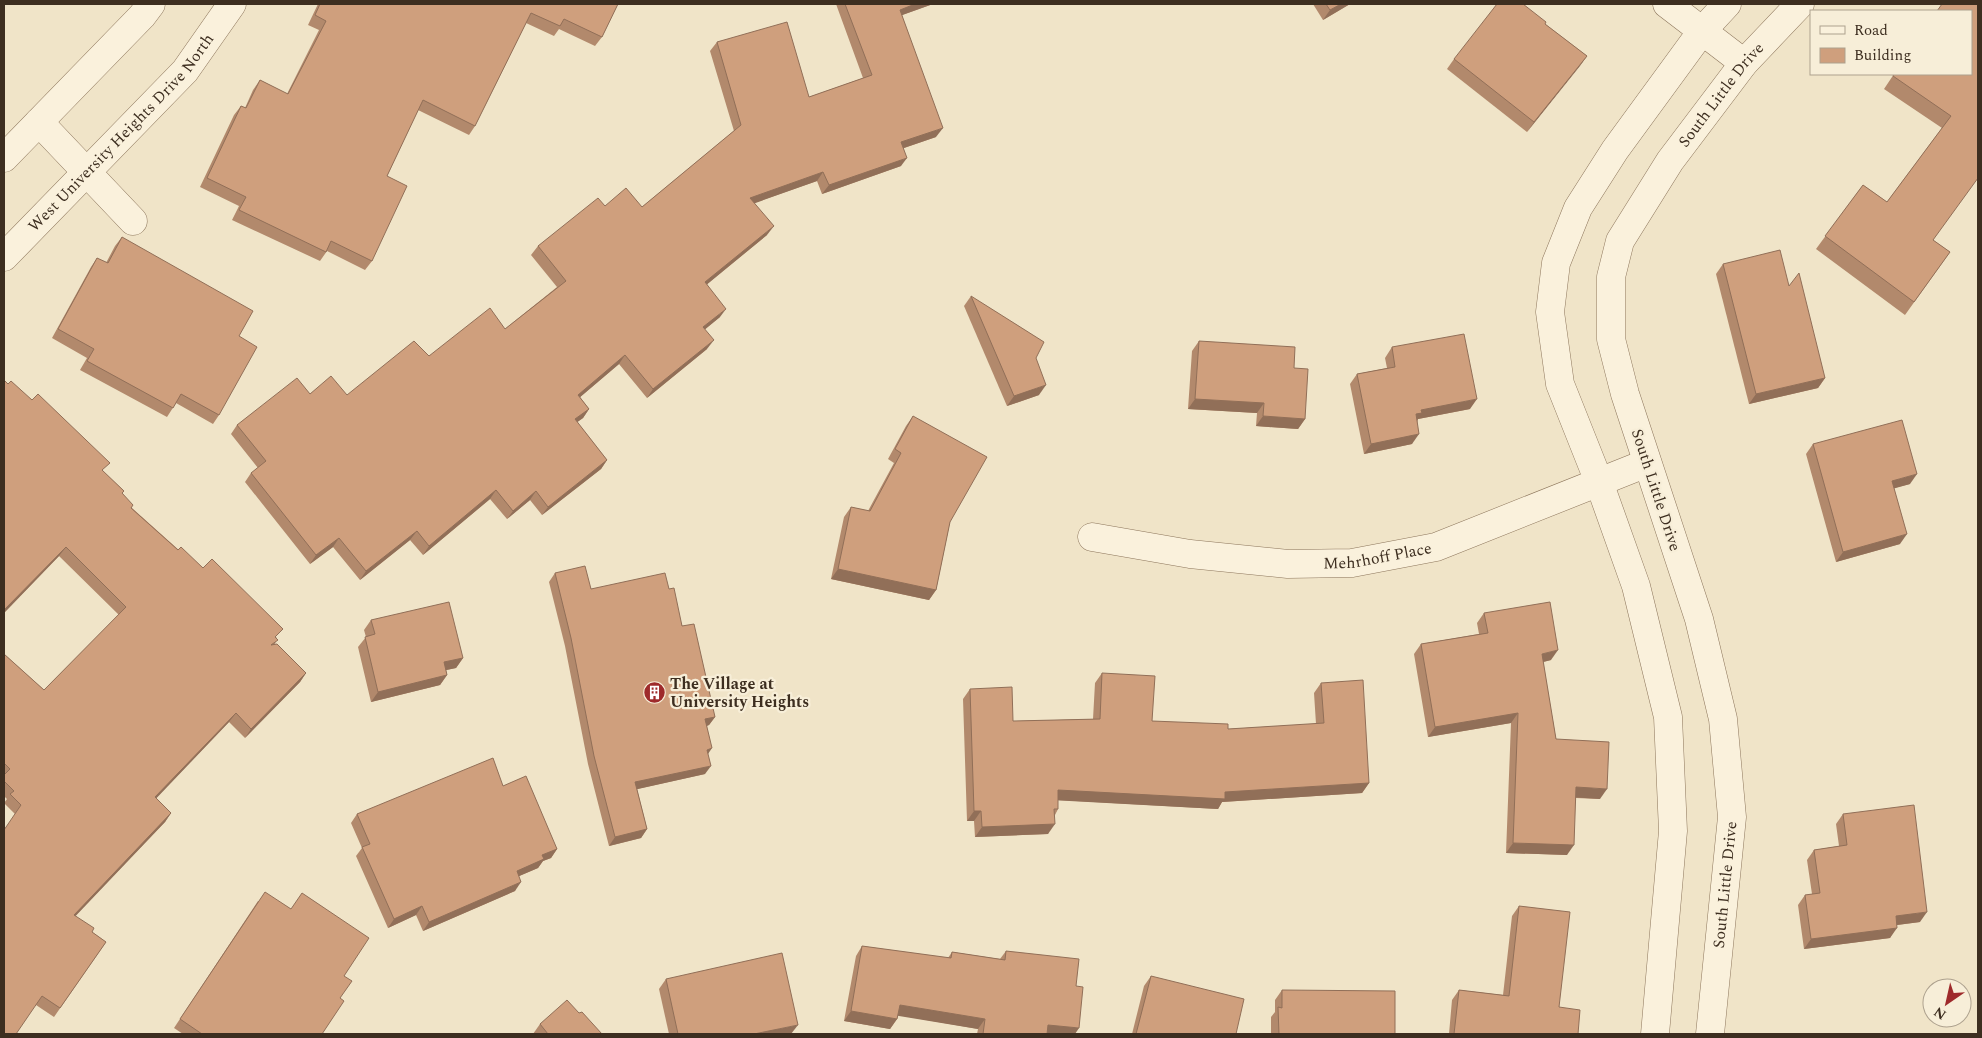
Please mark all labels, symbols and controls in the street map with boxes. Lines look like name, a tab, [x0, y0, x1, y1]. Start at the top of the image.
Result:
legend	[1810, 10, 1972, 75]
text: Road	[1854, 19, 1888, 42]
street label: West University Heights Drive North	[23, 29, 220, 237]
street label: South Little Drive	[1672, 37, 1770, 152]
text: Building	[1854, 44, 1911, 67]
street label: South Little Drive	[1625, 426, 1687, 554]
street label: Mehrhoff Place	[1323, 536, 1434, 575]
place label: The Village at University Heights	[670, 672, 809, 714]
building icon: The Village at University Heights	[642, 681, 666, 705]
street label: South Little Drive	[1707, 820, 1744, 949]
north arrow	[1922, 978, 1972, 1028]
text: N	[1929, 1001, 1951, 1025]

